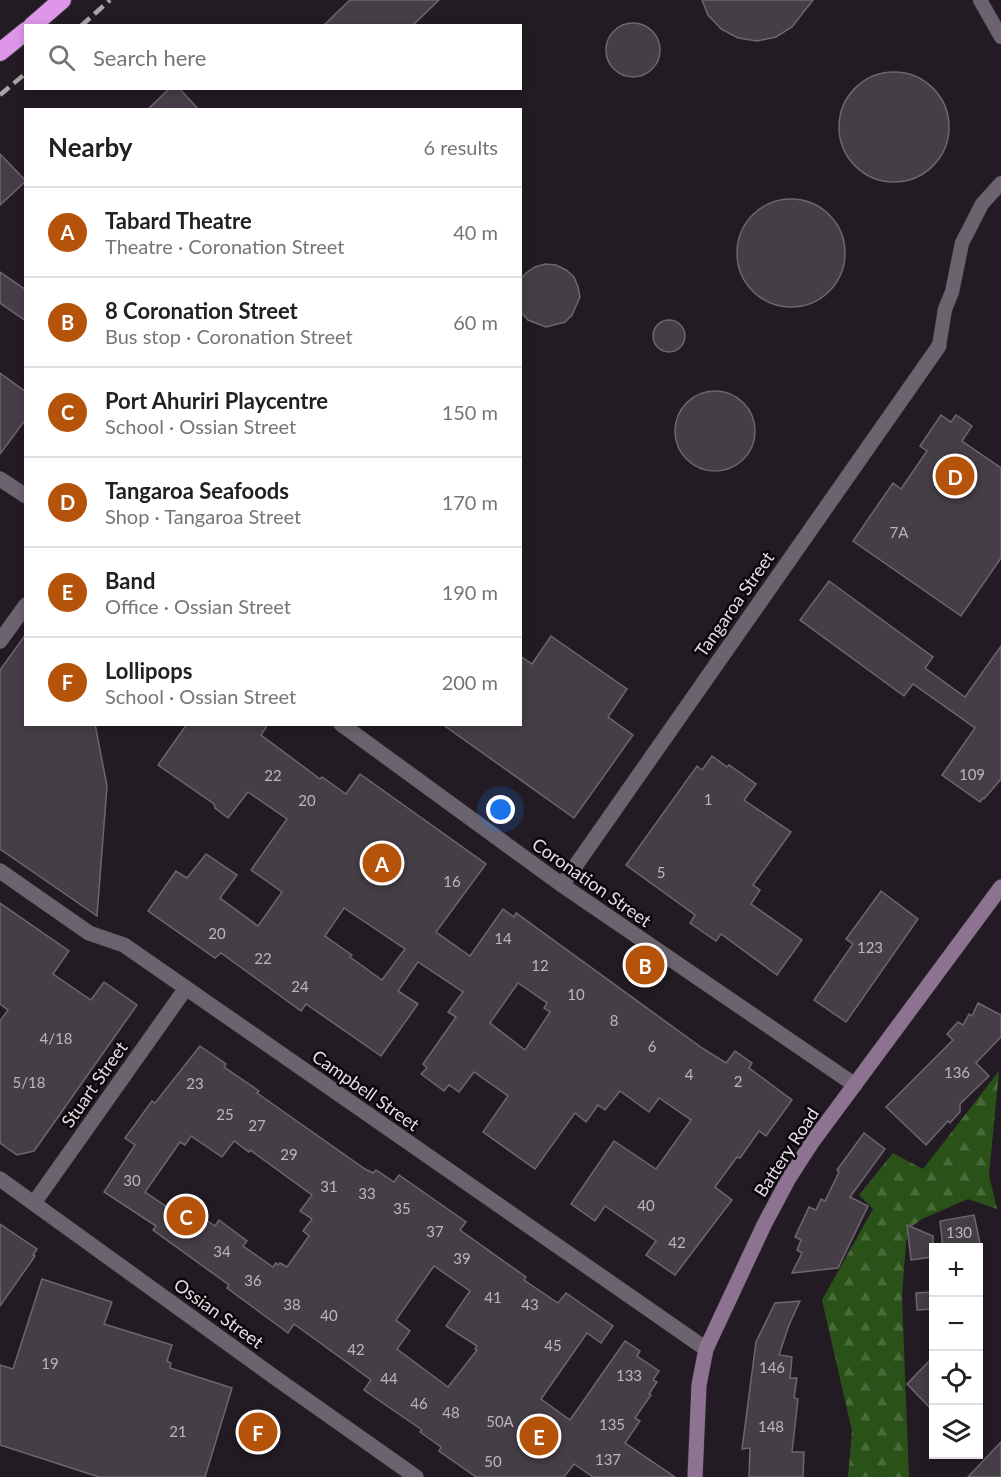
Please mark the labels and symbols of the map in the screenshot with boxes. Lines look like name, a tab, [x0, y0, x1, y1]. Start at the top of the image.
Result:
pin: D	[936, 454, 974, 498]
house number: 7A	[890, 523, 909, 541]
street label: Tangaroa Street	[690, 547, 779, 661]
house number: 109	[959, 765, 985, 783]
house number: 22	[264, 766, 282, 784]
house number: 1	[704, 790, 712, 808]
house number: 20	[298, 791, 316, 809]
your location	[486, 795, 515, 824]
street label: Coronation Street	[528, 833, 656, 932]
pin: A	[362, 840, 401, 886]
house number: 5	[657, 863, 665, 881]
house number: 16	[443, 872, 461, 890]
house number: 20	[208, 924, 226, 942]
house number: 14	[494, 929, 512, 947]
house number: 123	[857, 938, 883, 956]
pin: B	[626, 942, 664, 988]
house number: 22	[254, 949, 272, 967]
house number: 12	[531, 956, 549, 974]
house number: 24	[291, 977, 309, 995]
house number: 10	[567, 985, 585, 1003]
house number: 8	[610, 1011, 618, 1029]
house number: 4/18	[40, 1029, 72, 1047]
street label: Stuart Street	[56, 1036, 132, 1131]
house number: 6	[648, 1037, 657, 1055]
street label: Campbell Street	[308, 1045, 424, 1135]
house number: 136	[944, 1063, 970, 1081]
house number: 4	[685, 1065, 694, 1083]
house number: 2	[734, 1072, 742, 1090]
house number: 5/18	[13, 1073, 45, 1091]
house number: 23	[186, 1074, 204, 1092]
street label: Battery Road	[749, 1103, 823, 1201]
house number: 25	[216, 1105, 234, 1123]
house number: 27	[248, 1116, 266, 1134]
house number: 29	[280, 1145, 298, 1163]
house number: 30	[123, 1171, 141, 1189]
house number: 31	[320, 1177, 338, 1195]
house number: 33	[358, 1184, 376, 1202]
pin: C	[166, 1194, 206, 1238]
house number: 40	[637, 1196, 655, 1214]
house number: 35	[393, 1199, 411, 1217]
house number: 37	[426, 1222, 444, 1240]
house number: 130	[946, 1223, 972, 1241]
house number: 42	[668, 1233, 686, 1251]
house number: 34	[213, 1242, 231, 1260]
house number: 39	[453, 1249, 471, 1267]
house number: 36	[244, 1271, 262, 1289]
street label: Ossian Street	[170, 1273, 268, 1353]
house number: 41	[484, 1288, 502, 1306]
house number: 38	[283, 1295, 301, 1313]
house number: 43	[521, 1295, 539, 1313]
house number: 40	[320, 1306, 338, 1324]
house number: 45	[544, 1336, 562, 1354]
house number: 42	[347, 1340, 365, 1358]
house number: 19	[41, 1354, 59, 1372]
house number: 146	[759, 1358, 785, 1376]
house number: 133	[616, 1366, 642, 1384]
house number: 44	[380, 1369, 398, 1387]
house number: 46	[410, 1394, 428, 1412]
house number: 48	[442, 1403, 460, 1421]
pin: F	[238, 1410, 278, 1454]
house number: 50A	[486, 1412, 515, 1430]
pin: E	[520, 1414, 558, 1458]
house number: 135	[599, 1415, 625, 1433]
house number: 148	[758, 1417, 784, 1435]
house number: 21	[169, 1422, 187, 1440]
house number: 137	[595, 1450, 621, 1468]
house number: 50	[484, 1452, 502, 1470]

